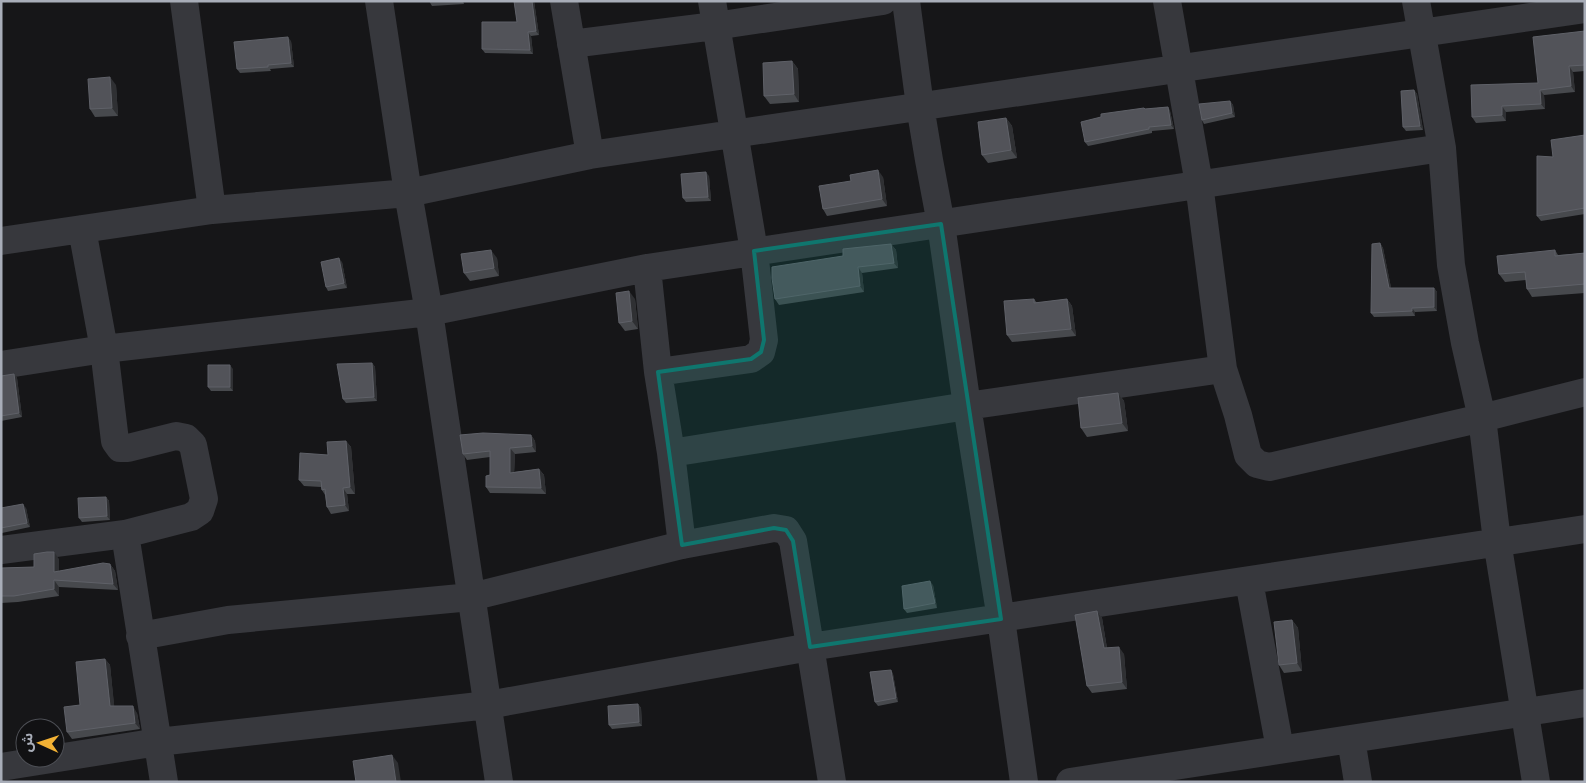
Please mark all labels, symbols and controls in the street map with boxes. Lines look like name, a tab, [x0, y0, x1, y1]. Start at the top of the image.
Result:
north arrow	[15, 718, 65, 768]
text: ش	[19, 732, 36, 752]

